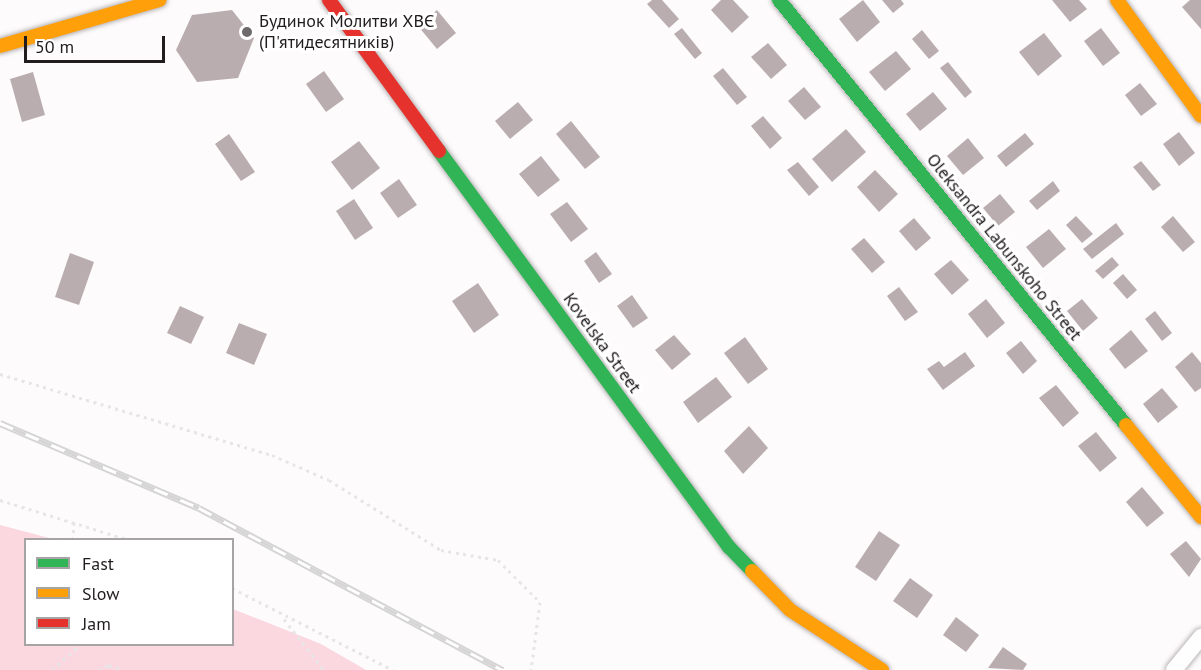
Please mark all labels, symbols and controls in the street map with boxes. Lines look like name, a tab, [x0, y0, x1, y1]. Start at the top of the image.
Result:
place label: Будинок Молитви ХВЄ (П'ятидесятників)	[259, 11, 435, 54]
scale bar	[27, 24, 168, 62]
marker: Будинок Молитви ХВЄ (П'ятидесятників)	[240, 25, 254, 39]
text: 50 m	[35, 35, 74, 58]
street label: Oleksandra Labunskoho Street	[922, 149, 1086, 345]
street label: Kovelska Street	[558, 289, 646, 397]
legend	[24, 538, 234, 646]
text: Fast	[82, 552, 114, 575]
text: Slow	[82, 582, 120, 605]
text: Jam	[82, 612, 111, 635]

